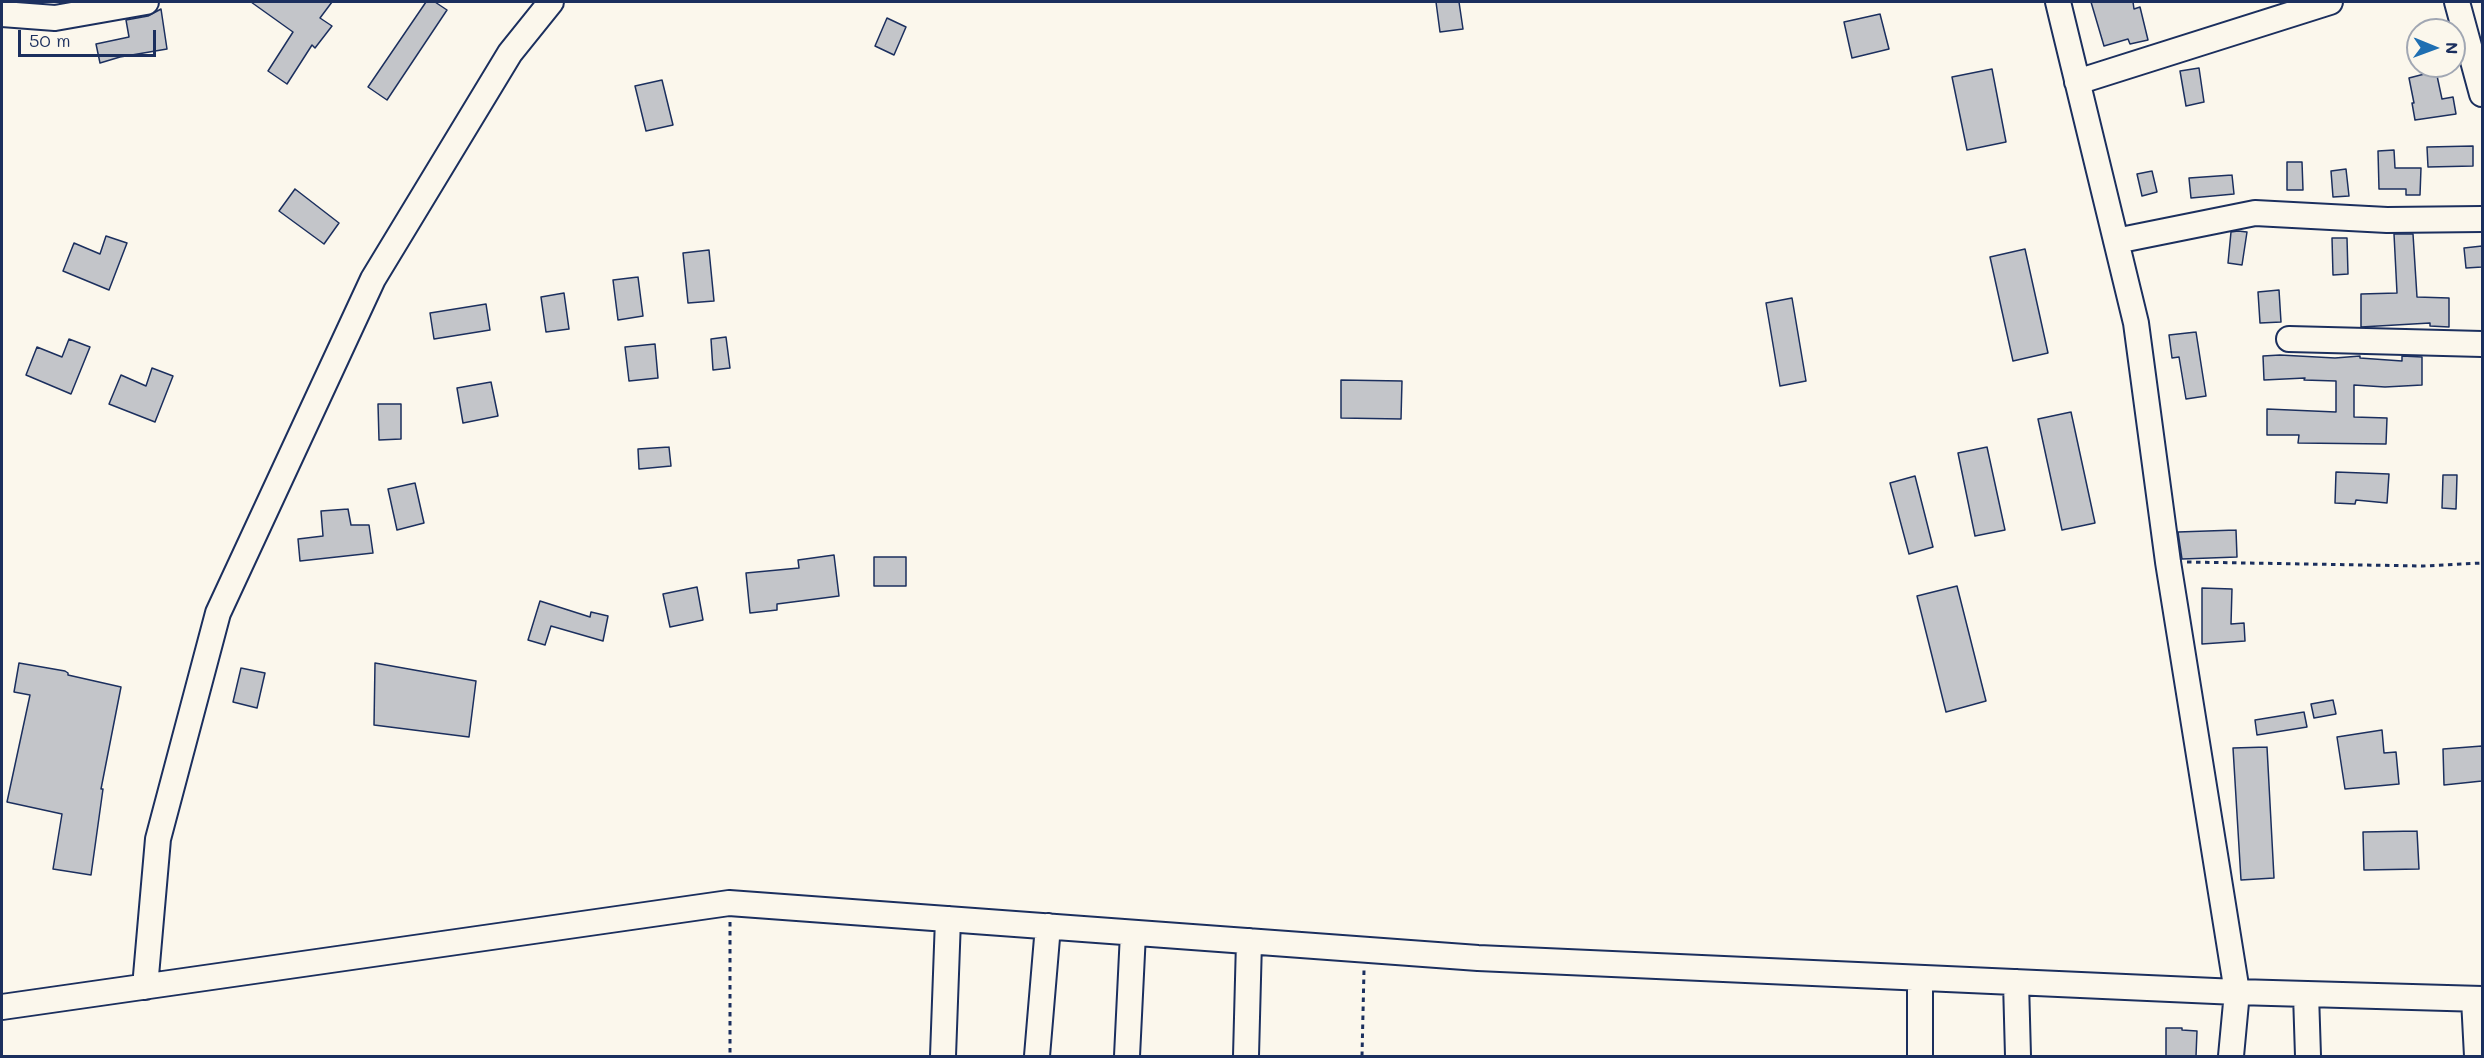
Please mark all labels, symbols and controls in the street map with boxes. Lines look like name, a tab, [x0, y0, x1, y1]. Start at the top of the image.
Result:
scale bar	[21, 18, 159, 56]
north arrow	[2406, 18, 2466, 78]
text: 50 m	[29, 28, 71, 52]
text: N	[2442, 42, 2463, 55]

